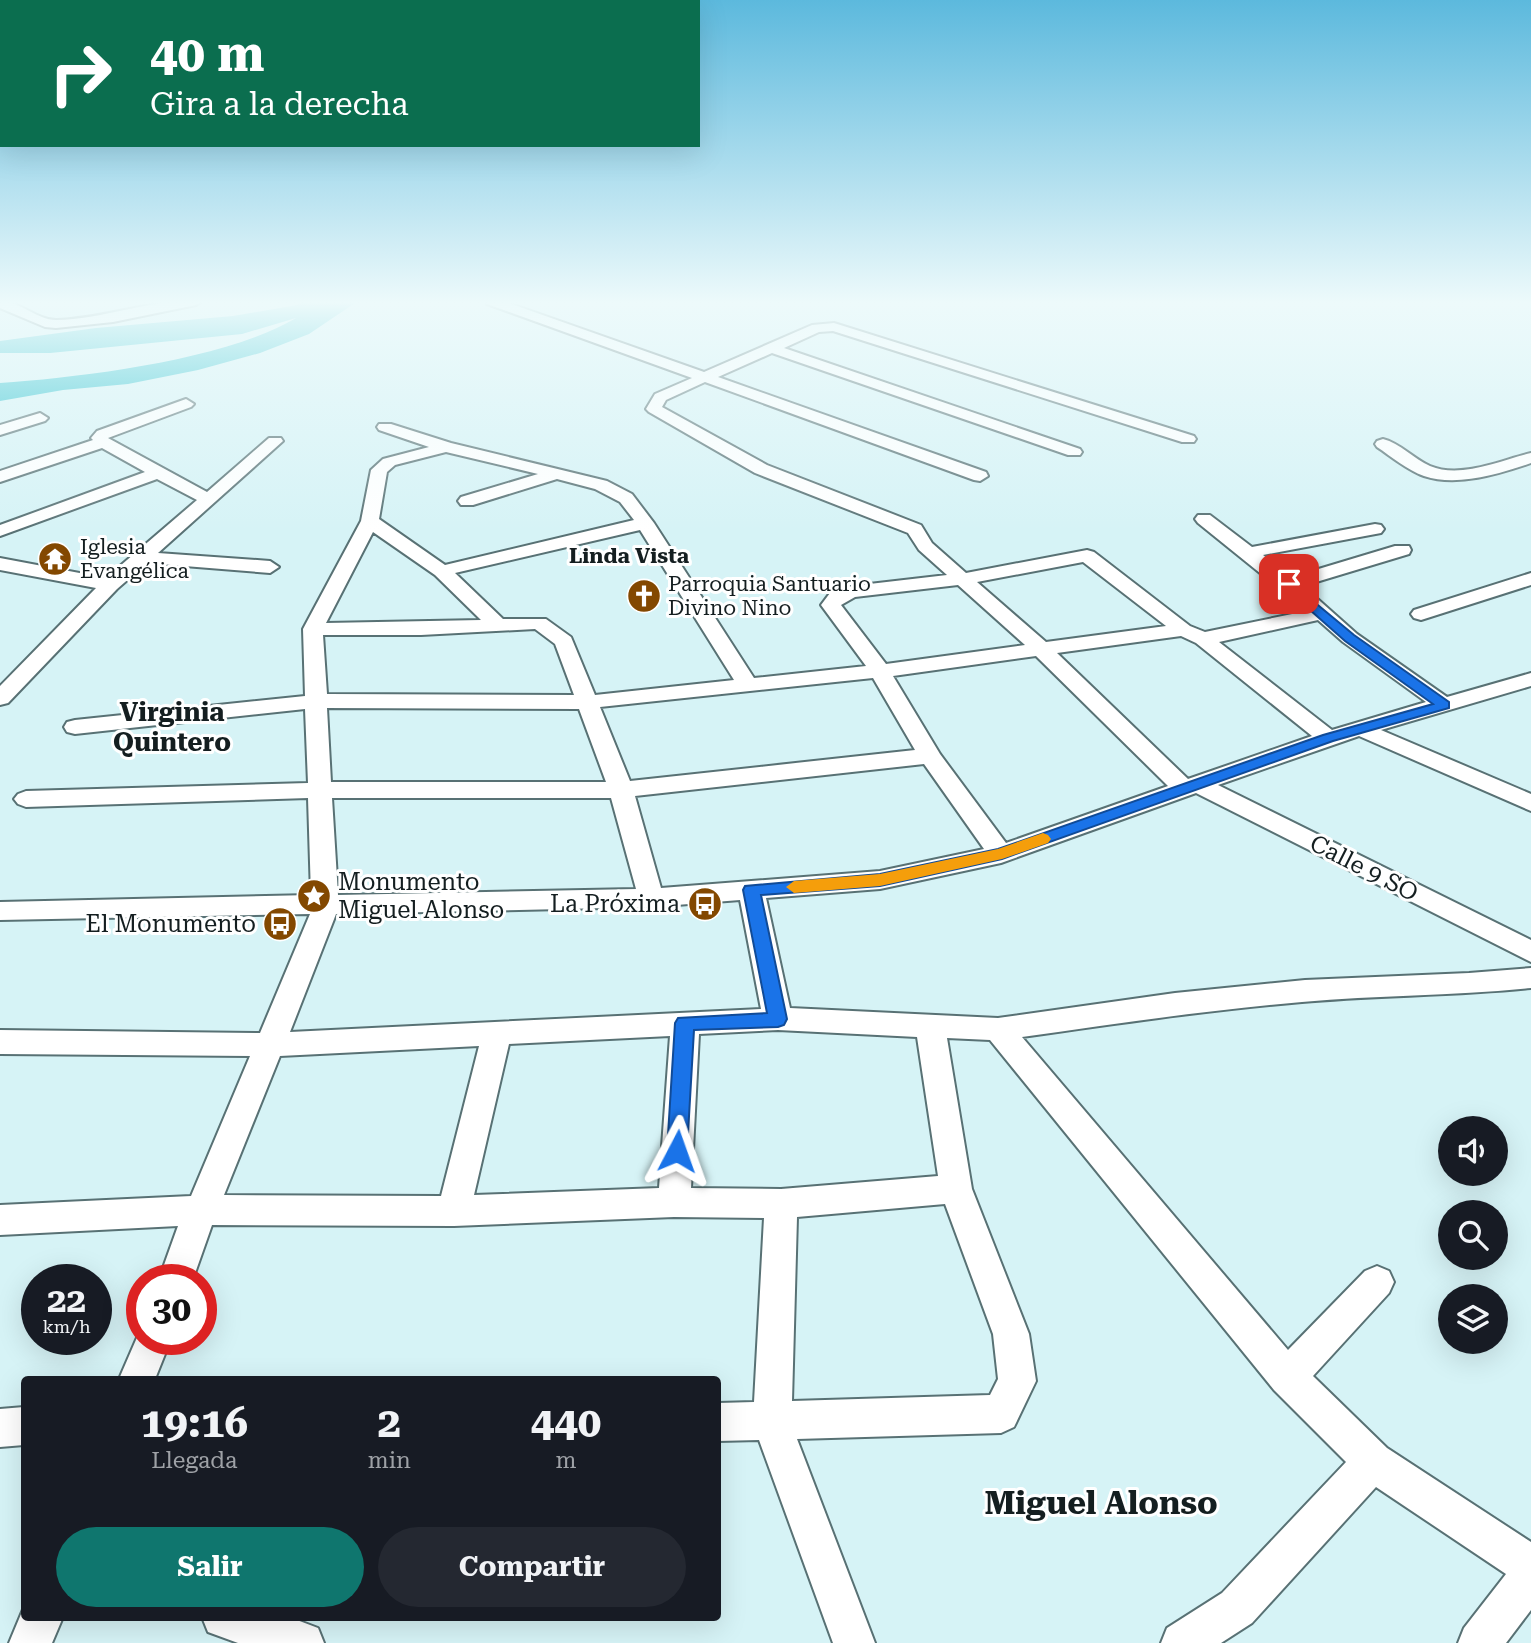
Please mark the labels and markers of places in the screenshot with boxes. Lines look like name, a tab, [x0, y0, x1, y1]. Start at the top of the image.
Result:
place label: Iglesia Evangélica	[80, 535, 190, 583]
temple icon: Iglesia Evangélica	[36, 540, 74, 578]
pin	[1259, 554, 1319, 614]
place label: Parroquia Santuario Divino Nino	[668, 572, 871, 620]
church icon: Parroquia Santuario Divino Nino	[625, 577, 663, 615]
place label: Monumento Miguel Alonso	[338, 868, 504, 924]
place icon: Monumento Miguel Alonso	[295, 877, 333, 915]
bus stop icon: La Próxima	[686, 885, 724, 923]
place label: La Próxima	[550, 890, 680, 918]
bus stop icon: El Monumento	[261, 905, 299, 943]
place label: El Monumento	[86, 910, 256, 938]

